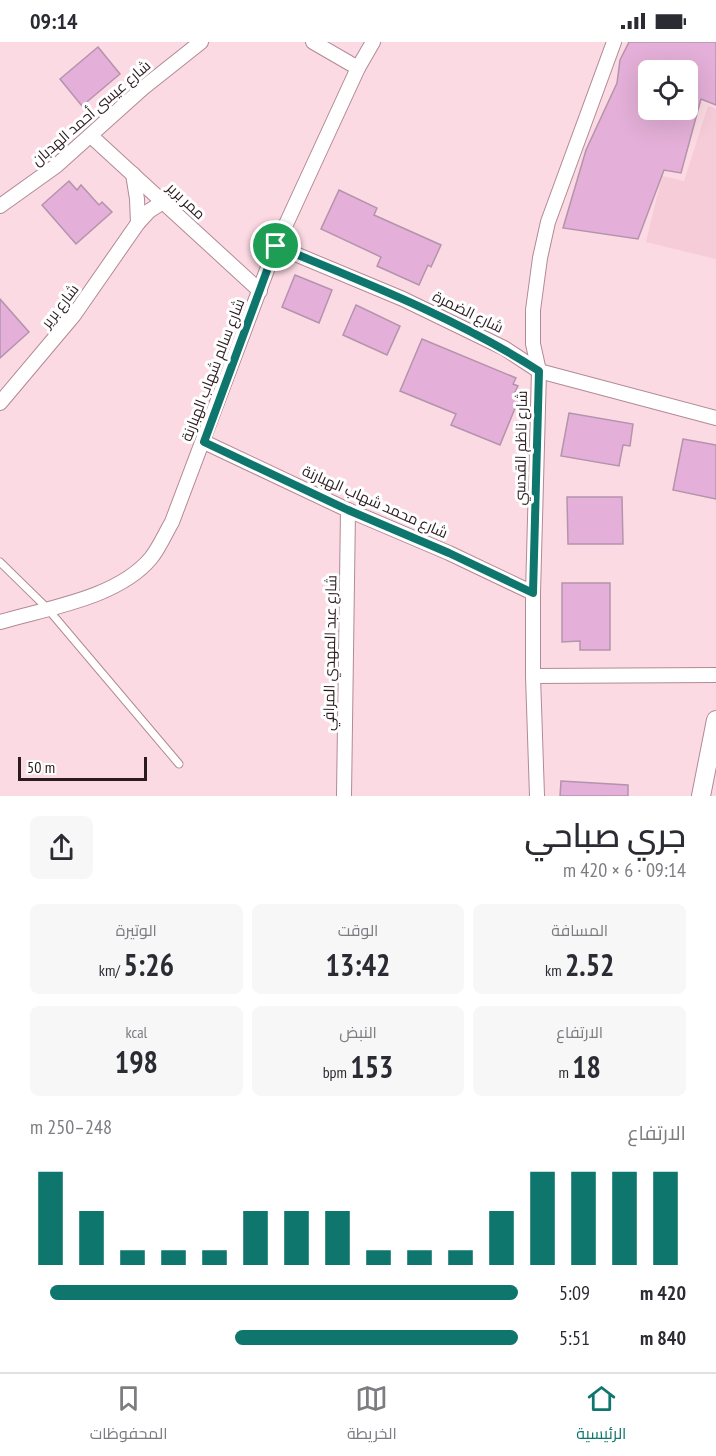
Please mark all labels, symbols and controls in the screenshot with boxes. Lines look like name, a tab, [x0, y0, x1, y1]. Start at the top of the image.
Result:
text: 09:14	[30, 7, 78, 35]
street label: شارع عيسى أحمد الهدبان	[27, 56, 155, 171]
map controls	[638, 60, 698, 120]
button: locate	[638, 60, 698, 120]
street label: ممر برير	[162, 177, 210, 223]
pin	[250, 220, 301, 271]
icon: arrive	[259, 229, 292, 262]
street label: شارع برير	[36, 280, 84, 333]
street label: شارع الضمرة	[429, 286, 507, 339]
street label: شارع سالم شهاب الهبارنة	[177, 296, 250, 445]
street label: شارع ناظم القدسي	[510, 390, 534, 506]
street label: شارع محمد شهاب الهبارنة	[299, 461, 451, 544]
street label: شارع عبد المهدي المرافي	[319, 575, 343, 731]
scale bar	[18, 754, 147, 782]
text: 50 m	[27, 757, 55, 777]
text: جري صباحي	[524, 813, 686, 856]
button: share	[30, 816, 93, 879]
text: 09:14 · 6 × 420 m	[563, 857, 686, 883]
text: الوتيرة	[116, 920, 157, 940]
text: الوقت	[338, 920, 378, 940]
text: المسافة	[551, 920, 608, 940]
text: 5:26	[123, 945, 174, 984]
text: 13:42	[326, 945, 390, 984]
text: 2.52	[565, 945, 614, 984]
text: /km	[99, 960, 123, 980]
text: km	[545, 960, 565, 980]
text: kcal	[125, 1022, 147, 1042]
text: النبض	[339, 1022, 377, 1042]
text: الارتفاع	[556, 1022, 603, 1042]
text: 198	[115, 1042, 158, 1081]
text: 153	[350, 1047, 393, 1086]
text: 18	[572, 1047, 601, 1086]
text: bpm	[323, 1062, 350, 1082]
text: m	[558, 1062, 572, 1082]
text: 248–250 m	[30, 1114, 112, 1140]
text: الارتفاع	[627, 1120, 686, 1146]
text: 5:09	[559, 1280, 590, 1306]
text: 420 m	[640, 1280, 686, 1306]
text: 5:51	[559, 1325, 590, 1351]
text: 840 m	[640, 1325, 686, 1351]
tab: المحفوظات	[90, 1382, 168, 1448]
tab: الخريطة	[347, 1382, 397, 1448]
tab: الرئيسية	[576, 1382, 626, 1448]

